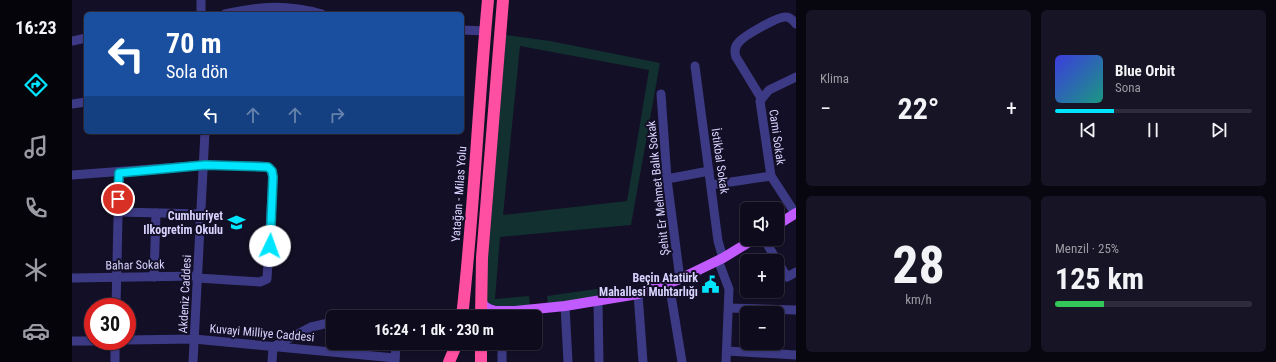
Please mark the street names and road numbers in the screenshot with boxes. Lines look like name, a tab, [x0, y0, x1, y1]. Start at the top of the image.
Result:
street label: Cami Sokak	[766, 108, 788, 166]
street label: Şehit Er Mehmet Balık Sokak	[644, 119, 672, 256]
street label: İstikbal Sokak	[708, 127, 733, 195]
street label: Yatağan - Milas Yolu	[449, 145, 469, 242]
street label: Akdeniz Caddesi	[176, 254, 194, 334]
street label: Bahar Sokak	[105, 257, 165, 273]
street label: Kuvayi Milliye Caddesi	[209, 321, 315, 345]

